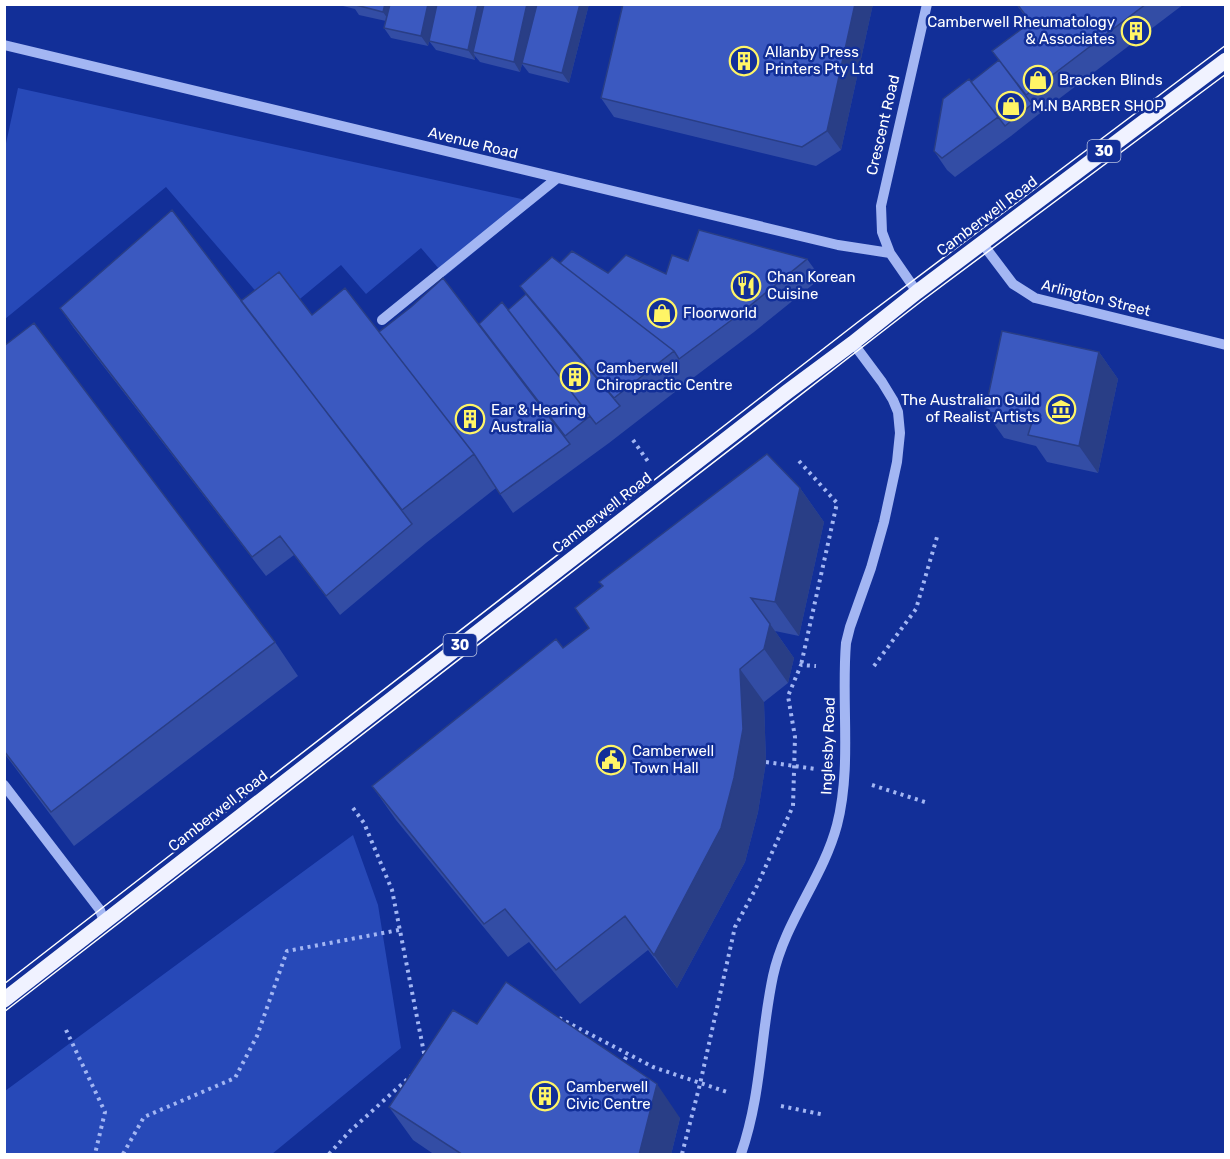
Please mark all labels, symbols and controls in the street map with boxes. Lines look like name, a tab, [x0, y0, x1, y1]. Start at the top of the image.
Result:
place label: Camberwell Rheumatology & Associates	[927, 13, 1115, 48]
building icon: Camberwell Rheumatology & Associates	[1120, 15, 1152, 47]
place label: Allanby Press Printers Pty Ltd	[765, 43, 874, 78]
building icon: Allanby Press Printers Pty Ltd	[728, 45, 760, 77]
shop icon: Bracken Blinds	[1022, 64, 1054, 96]
place label: Bracken Blinds	[1059, 71, 1163, 89]
street label: Crescent Road	[863, 73, 903, 177]
shop icon: M.N BARBER SHOP	[995, 90, 1027, 122]
place label: M.N BARBER SHOP	[1032, 97, 1164, 115]
street label: Avenue Road	[426, 123, 520, 163]
road number: 30	[1088, 140, 1120, 162]
street label: Camberwell Road	[933, 172, 1041, 260]
place label: Chan Korean Cuisine	[767, 268, 856, 303]
restaurant icon: Chan Korean Cuisine	[730, 270, 762, 302]
street label: Arlington Street	[1040, 276, 1152, 320]
shop icon: Floorworld	[646, 297, 678, 329]
place label: Floorworld	[683, 304, 757, 322]
place label: Camberwell Chiropractic Centre	[596, 359, 733, 394]
building icon: Camberwell Chiropractic Centre	[559, 361, 591, 393]
place label: The Australian Guild of Realist Artists	[901, 391, 1040, 426]
museum icon: The Australian Guild of Realist Artists	[1045, 393, 1077, 425]
place label: Ear & Hearing Australia	[491, 401, 586, 436]
building icon: Ear & Hearing Australia	[454, 403, 486, 435]
street label: Camberwell Road	[549, 469, 655, 557]
road number: 30	[444, 634, 476, 656]
street label: Inglesby Road	[817, 697, 839, 795]
place label: Camberwell Town Hall	[632, 742, 714, 777]
public building icon: Camberwell Town Hall	[595, 744, 627, 776]
street label: Camberwell Road	[165, 767, 271, 855]
place label: Camberwell Civic Centre	[566, 1078, 651, 1113]
building icon: Camberwell Civic Centre	[529, 1080, 561, 1112]

